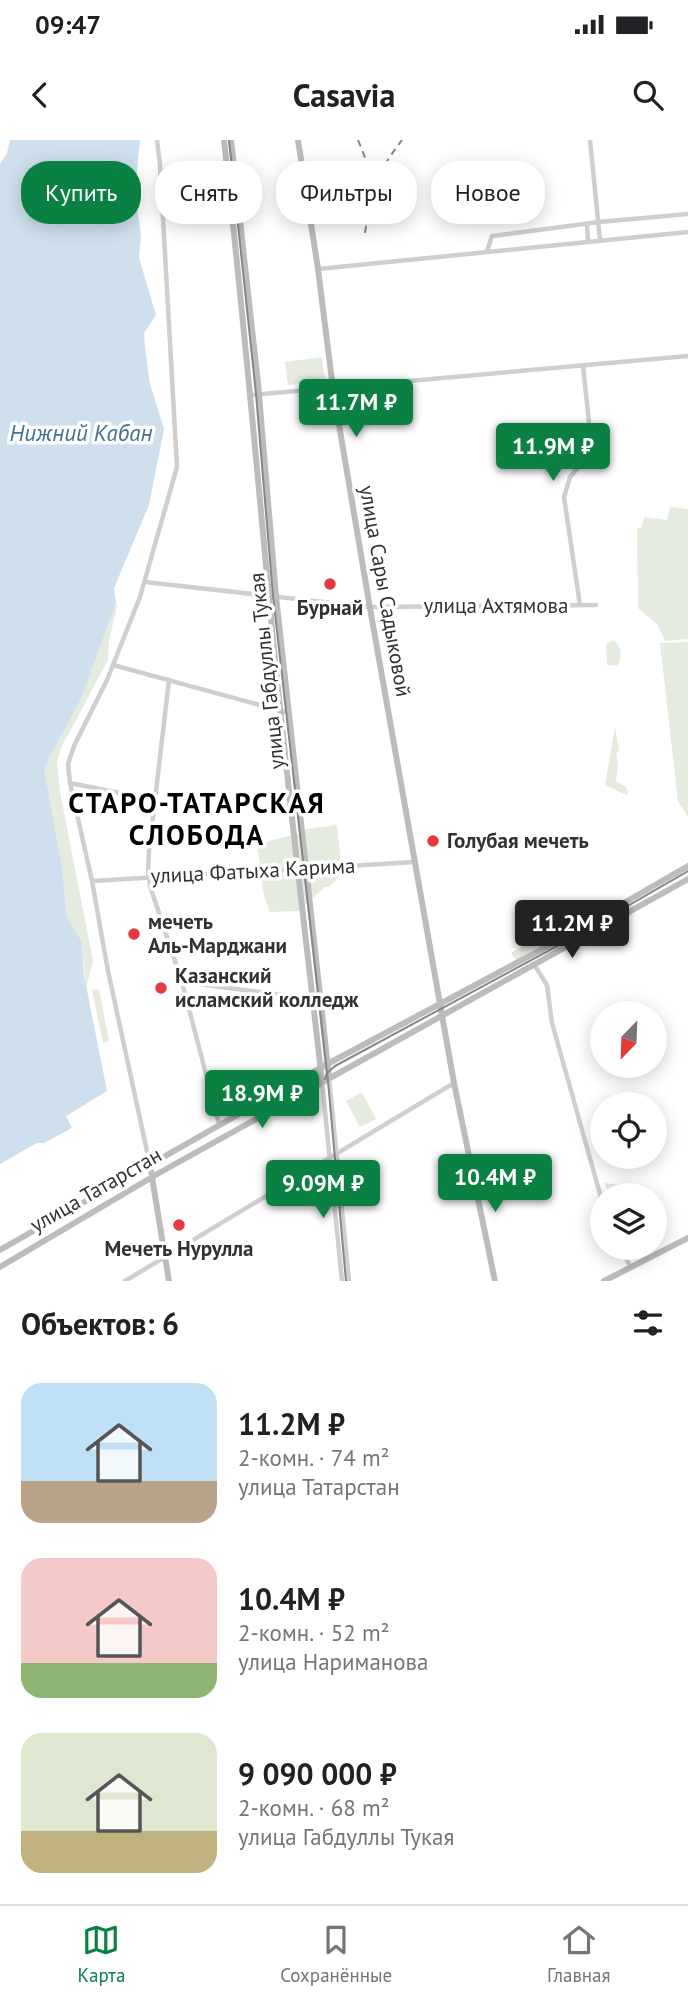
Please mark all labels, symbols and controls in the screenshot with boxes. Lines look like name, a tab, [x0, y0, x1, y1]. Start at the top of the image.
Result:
text: 09:47	[35, 8, 101, 41]
text: Casavia	[293, 74, 395, 116]
icon: back	[21, 76, 59, 114]
icon: search	[629, 76, 667, 114]
chip: Купить	[21, 161, 141, 224]
chip: Снять	[155, 161, 262, 224]
chip: Фильтры	[276, 161, 417, 224]
chip: Новое	[431, 161, 545, 224]
pin: 11.7M ₽	[291, 380, 421, 439]
text: 11.7M ₽	[315, 387, 397, 416]
water label: Нижний Кабан	[10, 418, 152, 447]
pin: 11.9M ₽	[488, 424, 618, 483]
text: 11.9M ₽	[512, 431, 594, 460]
street label: улица Сары Садыковой	[354, 483, 417, 699]
street label: улица Габдуллы Тукая	[243, 571, 290, 771]
marker: Бурнай	[322, 576, 338, 592]
street label: улица Ахтямова	[424, 592, 568, 619]
place label: Бурнай	[297, 594, 363, 621]
district label: СТАРО-ТАТАРСКАЯ СЛОБОДА	[68, 784, 326, 853]
place label: Голубая мечеть	[447, 827, 589, 854]
marker: Голубая мечеть	[425, 833, 441, 849]
street label: улица Фатыха Карима	[150, 852, 356, 889]
pin: 11.2M ₽	[507, 900, 637, 960]
place label: мечеть Аль-Марджани	[148, 908, 287, 959]
text: 11.2M ₽	[531, 908, 613, 937]
marker: мечеть Аль-Марджани	[126, 926, 142, 942]
place label: Казанский исламский колледж	[175, 962, 359, 1013]
marker: Казанский исламский колледж	[153, 980, 169, 996]
north arrow	[590, 1001, 667, 1078]
map controls	[590, 1001, 667, 1260]
pin: 18.9M ₽	[197, 1070, 327, 1130]
text: 18.9M ₽	[221, 1078, 303, 1107]
button: locate	[590, 1092, 667, 1169]
street label: улица Татарстан	[25, 1141, 166, 1238]
pin: 10.4M ₽	[430, 1154, 560, 1214]
pin: 9.09M ₽	[258, 1160, 388, 1220]
text: 10.4M ₽	[454, 1162, 536, 1191]
text: 9.09M ₽	[282, 1168, 364, 1197]
button: layers	[590, 1183, 667, 1260]
marker: Мечеть Нурулла	[171, 1217, 187, 1233]
place label: Мечеть Нурулла	[105, 1235, 253, 1262]
text: Объектов: 6	[21, 1304, 179, 1343]
icon: filters	[629, 1304, 667, 1342]
text: 11.2M ₽	[238, 1404, 345, 1443]
icon: home	[77, 1411, 161, 1495]
text: 2-комн. · 74 m²	[238, 1443, 390, 1472]
text: улица Татарстан	[238, 1472, 400, 1501]
text: 10.4M ₽	[238, 1579, 345, 1618]
icon: home	[77, 1586, 161, 1670]
text: 2-комн. · 52 m²	[238, 1618, 390, 1647]
text: улица Нариманова	[238, 1647, 428, 1676]
text: 9 090 000 ₽	[238, 1754, 397, 1793]
icon: home	[77, 1761, 161, 1845]
text: 2-комн. · 68 m²	[238, 1793, 390, 1822]
text: улица Габдуллы Тукая	[238, 1822, 454, 1851]
tab: Карта	[77, 1921, 125, 1987]
tab: Сохранённые	[280, 1921, 392, 1987]
tab: Главная	[547, 1921, 611, 1987]

